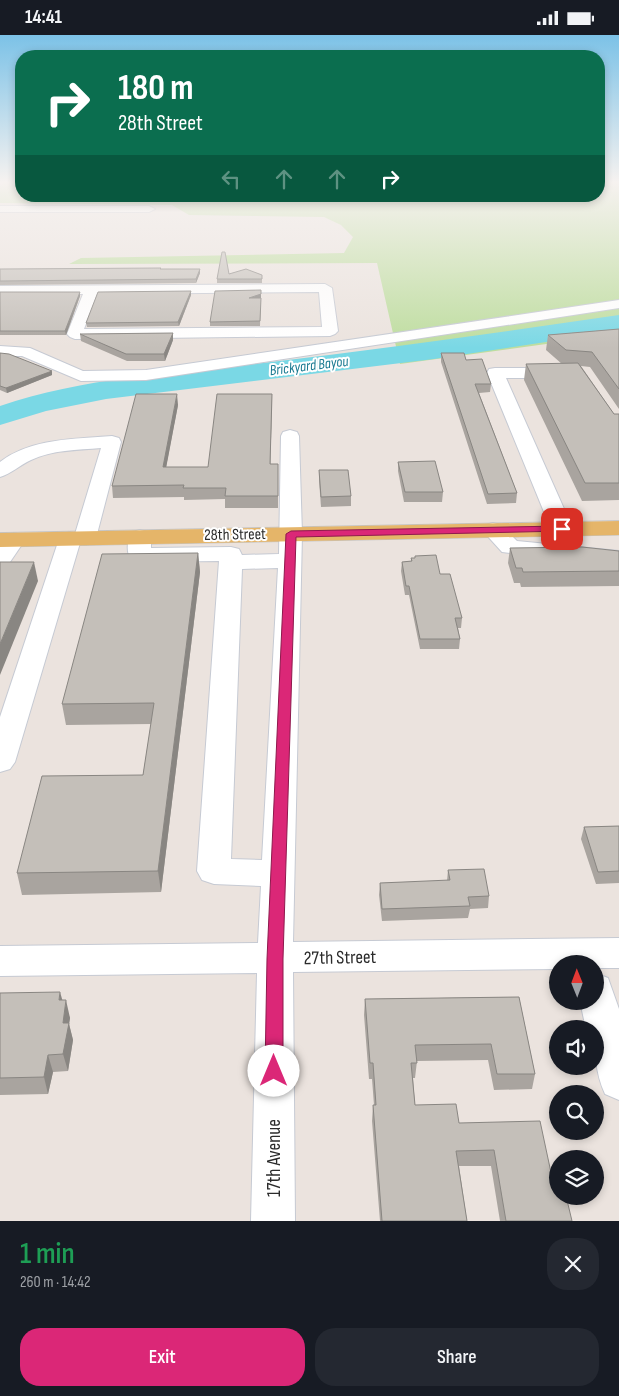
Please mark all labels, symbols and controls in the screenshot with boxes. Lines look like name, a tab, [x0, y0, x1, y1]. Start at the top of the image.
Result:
text: 14:41	[25, 6, 62, 29]
text: 180 m	[118, 67, 194, 110]
icon: right	[35, 70, 100, 135]
text: 28th Street	[118, 110, 203, 137]
icon: left	[217, 165, 245, 193]
icon: ahead	[270, 165, 298, 193]
icon: ahead	[323, 165, 351, 193]
icon: right	[376, 165, 404, 193]
water label: Brickyard Bayou	[268, 352, 350, 380]
pin	[541, 508, 583, 550]
icon: arrive	[548, 515, 576, 543]
street label: 28th Street	[204, 525, 266, 545]
street label: 27th Street	[303, 946, 377, 970]
north arrow	[549, 955, 604, 1010]
map controls	[549, 955, 604, 1205]
button: sound	[549, 1020, 604, 1075]
position arrow	[247, 1044, 299, 1096]
button: search	[549, 1085, 604, 1140]
street label: 17th Avenue	[263, 1119, 286, 1197]
button: layers	[549, 1150, 604, 1205]
text: 1 min	[20, 1236, 75, 1272]
button: close	[547, 1238, 599, 1290]
text: 260 m · 14:42	[20, 1273, 91, 1292]
button: Exit	[20, 1328, 305, 1386]
button: Share	[315, 1328, 599, 1386]

